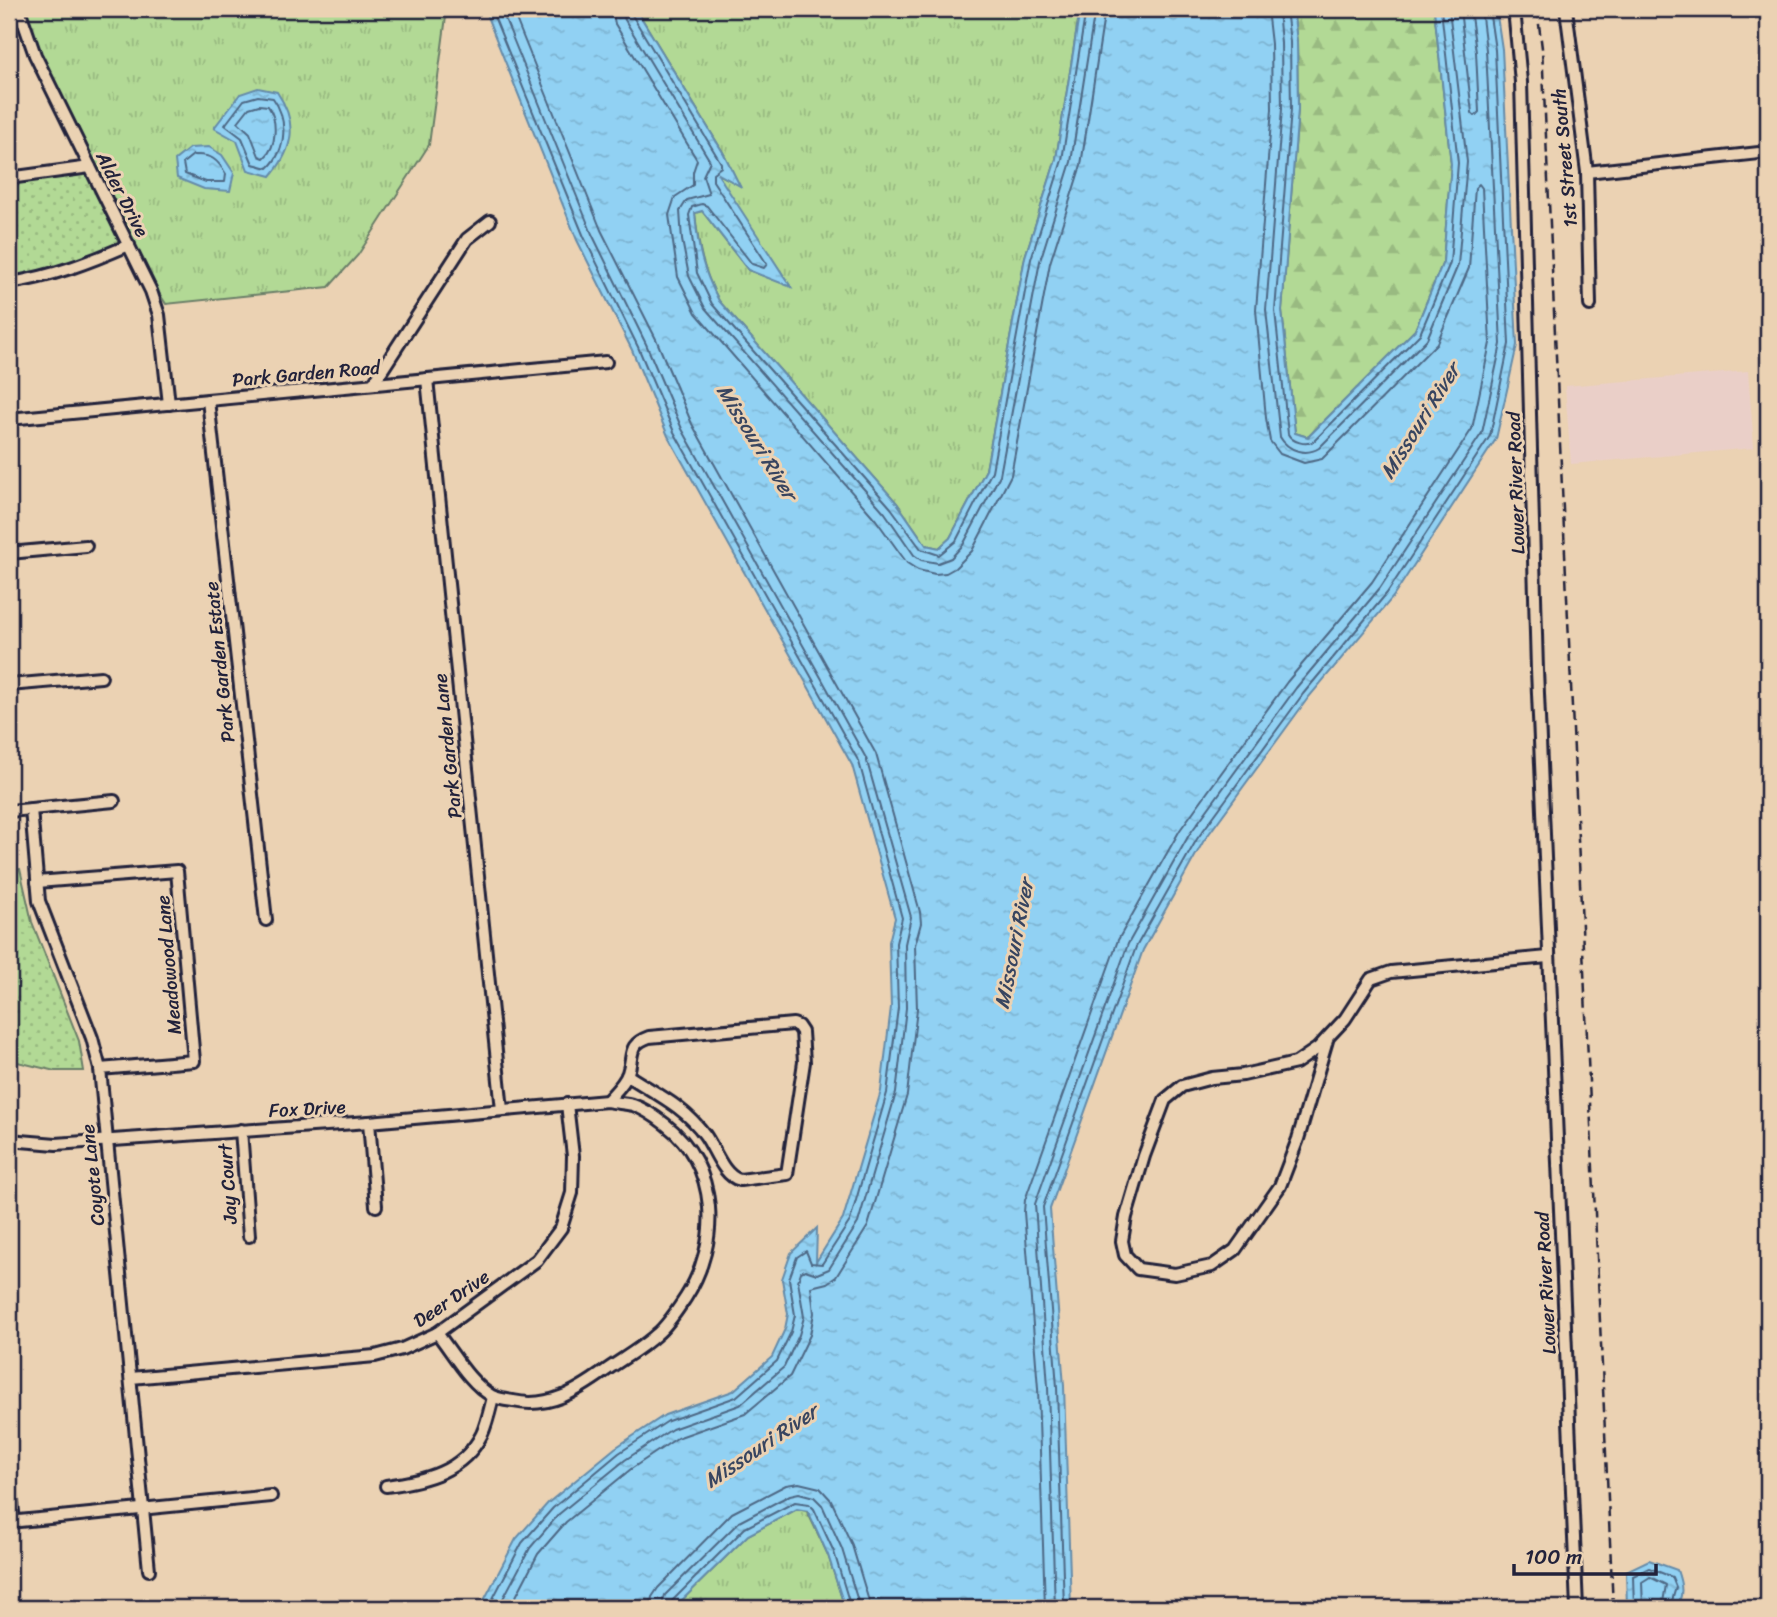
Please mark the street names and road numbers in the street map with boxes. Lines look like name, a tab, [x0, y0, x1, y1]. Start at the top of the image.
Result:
street label: 1st Street South	[1542, 87, 1587, 229]
street label: Alder Drive	[86, 145, 158, 243]
street label: Park Garden Road	[231, 350, 383, 396]
street label: Lower River Road	[1496, 410, 1534, 555]
street label: Park Garden Estate	[195, 580, 244, 744]
street label: Park Garden Lane	[423, 671, 472, 820]
street label: Meadowood Lane	[146, 894, 191, 1036]
street label: Fox Drive	[268, 1090, 346, 1127]
street label: Coyote Lane	[71, 1122, 114, 1227]
street label: Jay Court	[208, 1141, 247, 1226]
street label: Lower River Road	[1525, 1210, 1566, 1355]
street label: Deer Drive	[406, 1260, 497, 1336]

